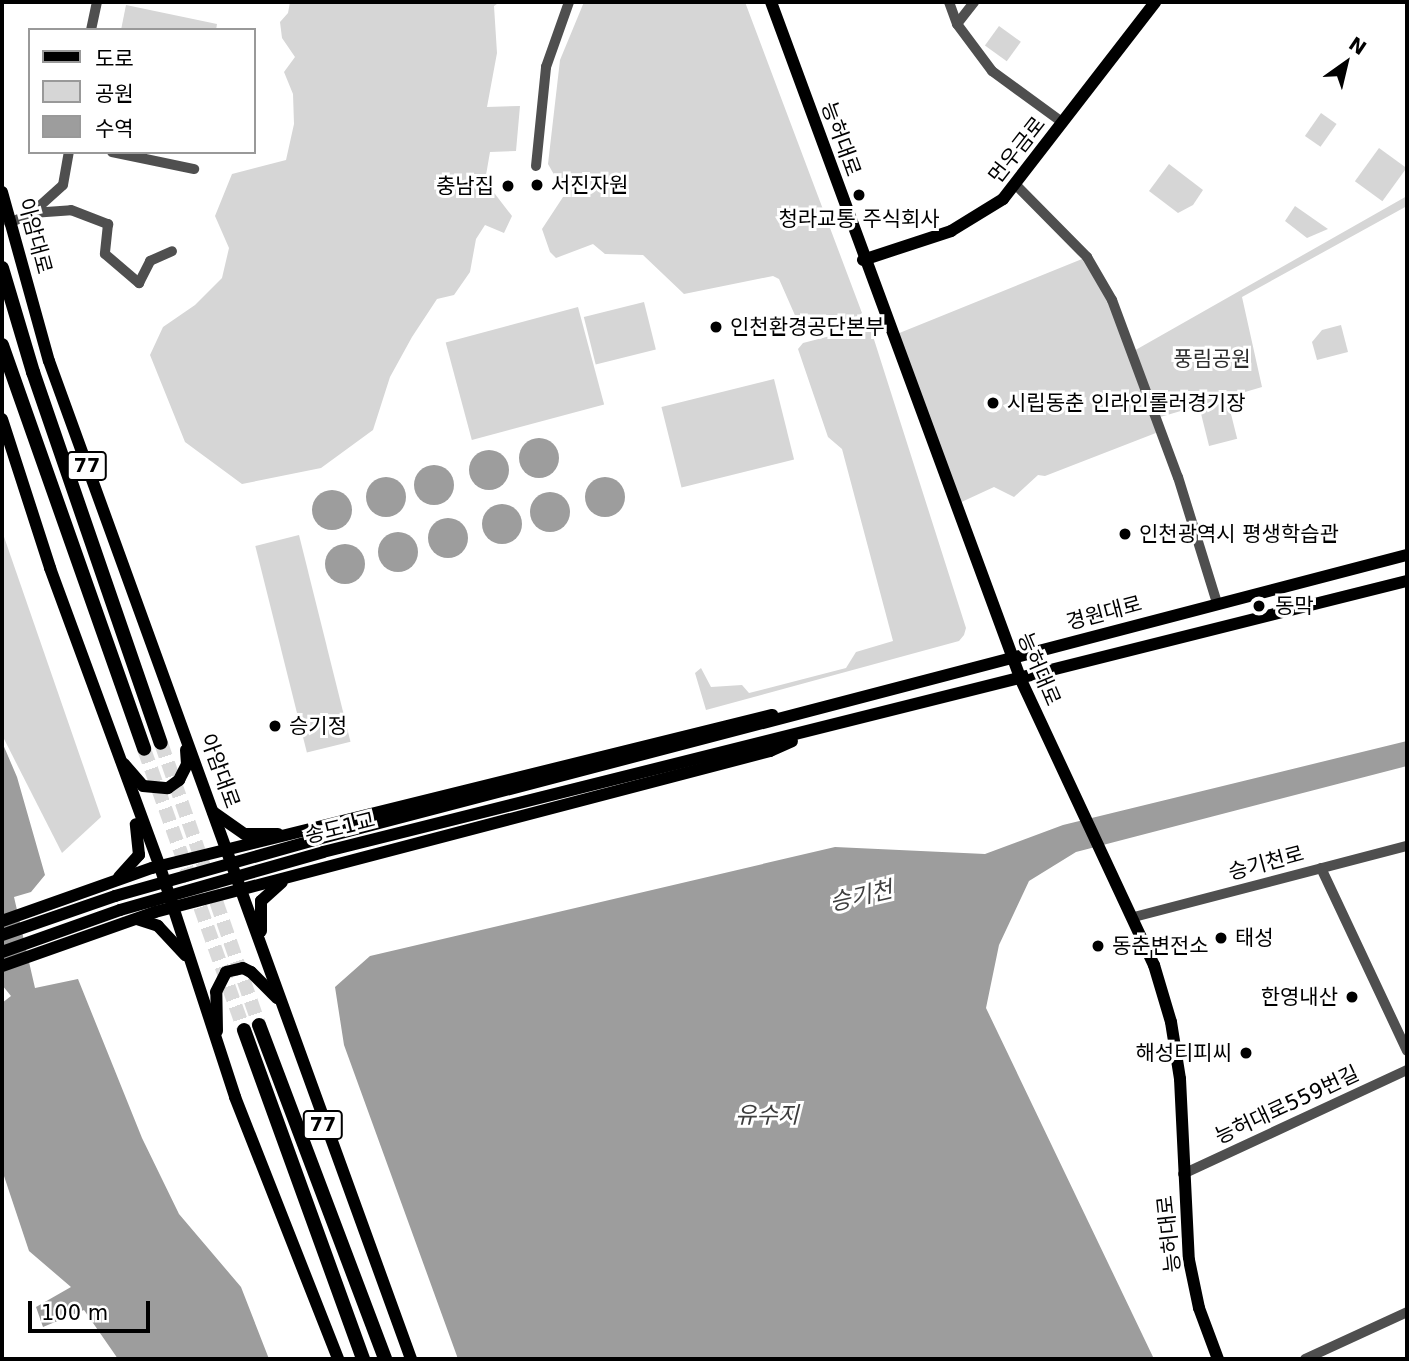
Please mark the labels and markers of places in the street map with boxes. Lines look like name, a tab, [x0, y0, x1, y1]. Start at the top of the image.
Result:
place label: 서진자원	[551, 172, 628, 198]
place label: 충남집	[436, 173, 494, 199]
marker: 서진자원	[529, 177, 545, 193]
marker: 충남집	[500, 178, 516, 194]
marker: 청라교통 주식회사	[851, 187, 867, 203]
place label: 청라교통 주식회사	[778, 206, 940, 232]
place label: 인천환경공단본부	[730, 314, 885, 340]
marker: 인천환경공단본부	[708, 319, 724, 335]
place label: 시립동춘 인라인롤러경기장	[1007, 390, 1246, 416]
marker: 시립동춘 인라인롤러경기장	[985, 395, 1001, 411]
place label: 인천광역시 평생학습관	[1139, 521, 1339, 547]
marker: 인천광역시 평생학습관	[1117, 526, 1133, 542]
place label: 동막	[1275, 593, 1314, 619]
marker: 동막	[1249, 596, 1269, 616]
place label: 승기정	[289, 713, 347, 739]
marker: 승기정	[267, 718, 283, 734]
place label: 태성	[1235, 925, 1274, 951]
marker: 태성	[1213, 930, 1229, 946]
place label: 동춘변전소	[1112, 933, 1209, 959]
marker: 동춘변전소	[1090, 938, 1106, 954]
place label: 한영내산	[1261, 984, 1338, 1010]
marker: 한영내산	[1344, 989, 1360, 1005]
place label: 해성티피씨	[1135, 1040, 1232, 1066]
marker: 해성티피씨	[1238, 1045, 1254, 1061]

